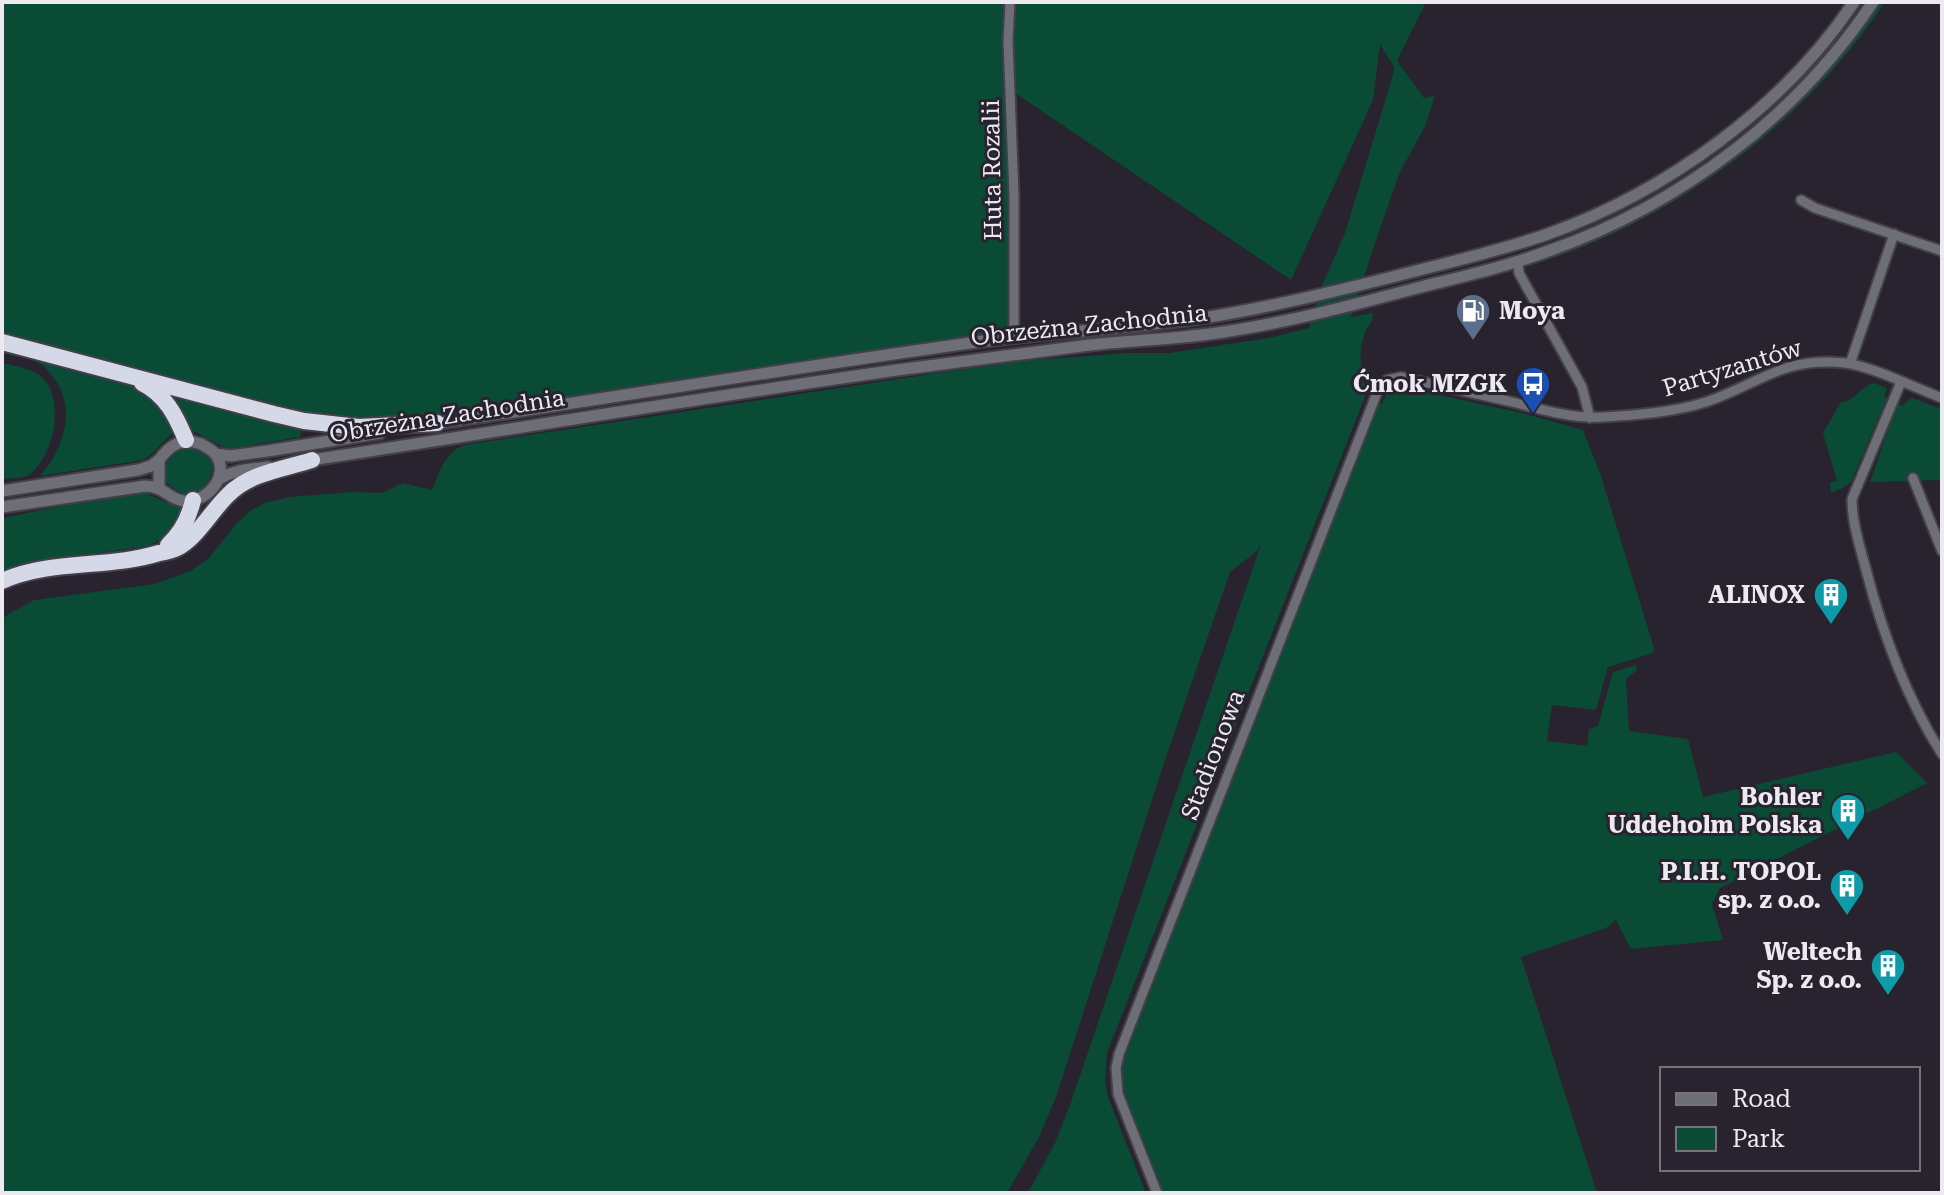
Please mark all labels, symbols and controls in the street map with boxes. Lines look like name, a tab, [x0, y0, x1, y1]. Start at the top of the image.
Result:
street label: Huta Rozalii	[977, 99, 1007, 241]
fuel station icon: Moya	[1454, 292, 1492, 342]
place label: Moya	[1499, 297, 1565, 325]
street label: Obrzeżna Zachodnia	[969, 299, 1209, 351]
street label: Partyzantów	[1659, 334, 1805, 402]
bus stop icon: Ćmok MZGK	[1514, 365, 1552, 415]
place label: Ćmok MZGK	[1353, 368, 1507, 398]
street label: Obrzeżna Zachodnia	[327, 384, 567, 448]
building icon: ALINOX	[1812, 576, 1850, 626]
place label: ALINOX	[1708, 581, 1805, 609]
street label: Stadionowa	[1175, 686, 1251, 824]
place label: Bohler Uddeholm Polska	[1607, 783, 1822, 839]
building icon: Bohler Uddeholm Polska	[1829, 792, 1867, 842]
place label: P.I.H. TOPOL sp. z o.o.	[1661, 858, 1821, 914]
building icon: P.I.H. TOPOL sp. z o.o.	[1828, 867, 1866, 917]
place label: Weltech Sp. z o.o.	[1756, 938, 1862, 994]
building icon: Weltech Sp. z o.o.	[1869, 947, 1907, 997]
legend	[1660, 1067, 1920, 1171]
text: Road	[1732, 1085, 1791, 1113]
text: Park	[1732, 1125, 1785, 1153]

